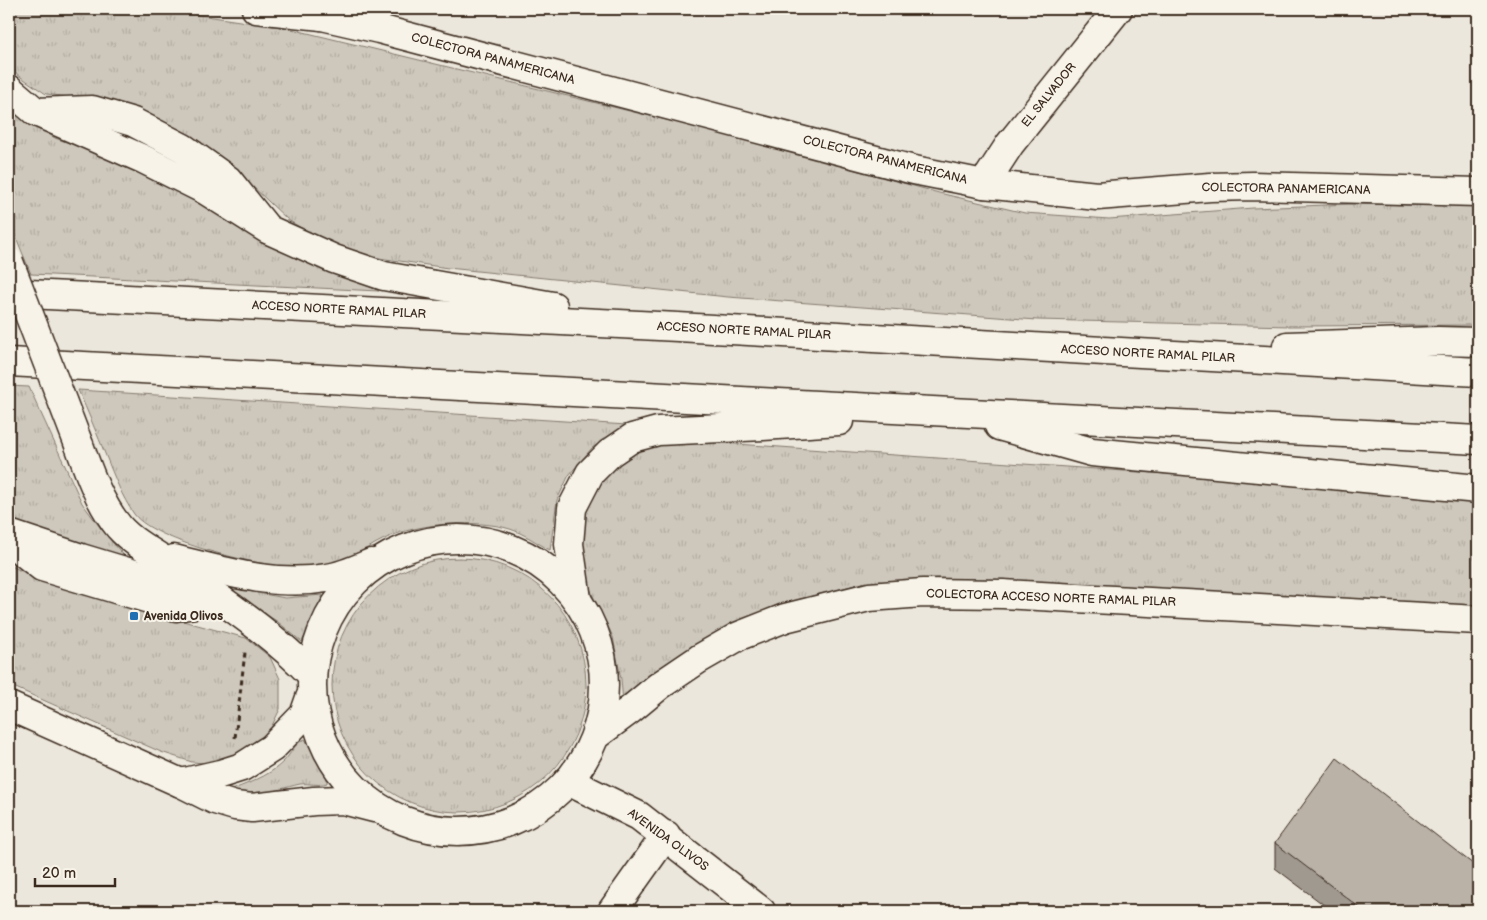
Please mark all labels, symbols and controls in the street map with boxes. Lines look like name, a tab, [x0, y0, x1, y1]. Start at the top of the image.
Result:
street label: COLECTORA PANAMERICANA	[410, 30, 577, 88]
street label: EL SALVADOR	[1019, 59, 1080, 130]
street label: COLECTORA PANAMERICANA	[801, 132, 969, 188]
street label: COLECTORA PANAMERICANA	[1202, 180, 1371, 198]
street label: ACCESO NORTE RAMAL PILAR	[252, 298, 427, 322]
street label: ACCESO NORTE RAMAL PILAR	[657, 319, 832, 343]
street label: ACCESO NORTE RAMAL PILAR	[1061, 342, 1236, 366]
street label: COLECTORA ACCESO NORTE RAMAL PILAR	[926, 586, 1177, 610]
place label: Avenida Olivos	[143, 609, 223, 624]
marker: Avenida Olivos	[128, 610, 140, 622]
street label: AVENIDA OLIVOS	[625, 806, 711, 874]
scale bar	[35, 855, 115, 887]
text: 20 m	[42, 864, 76, 883]

